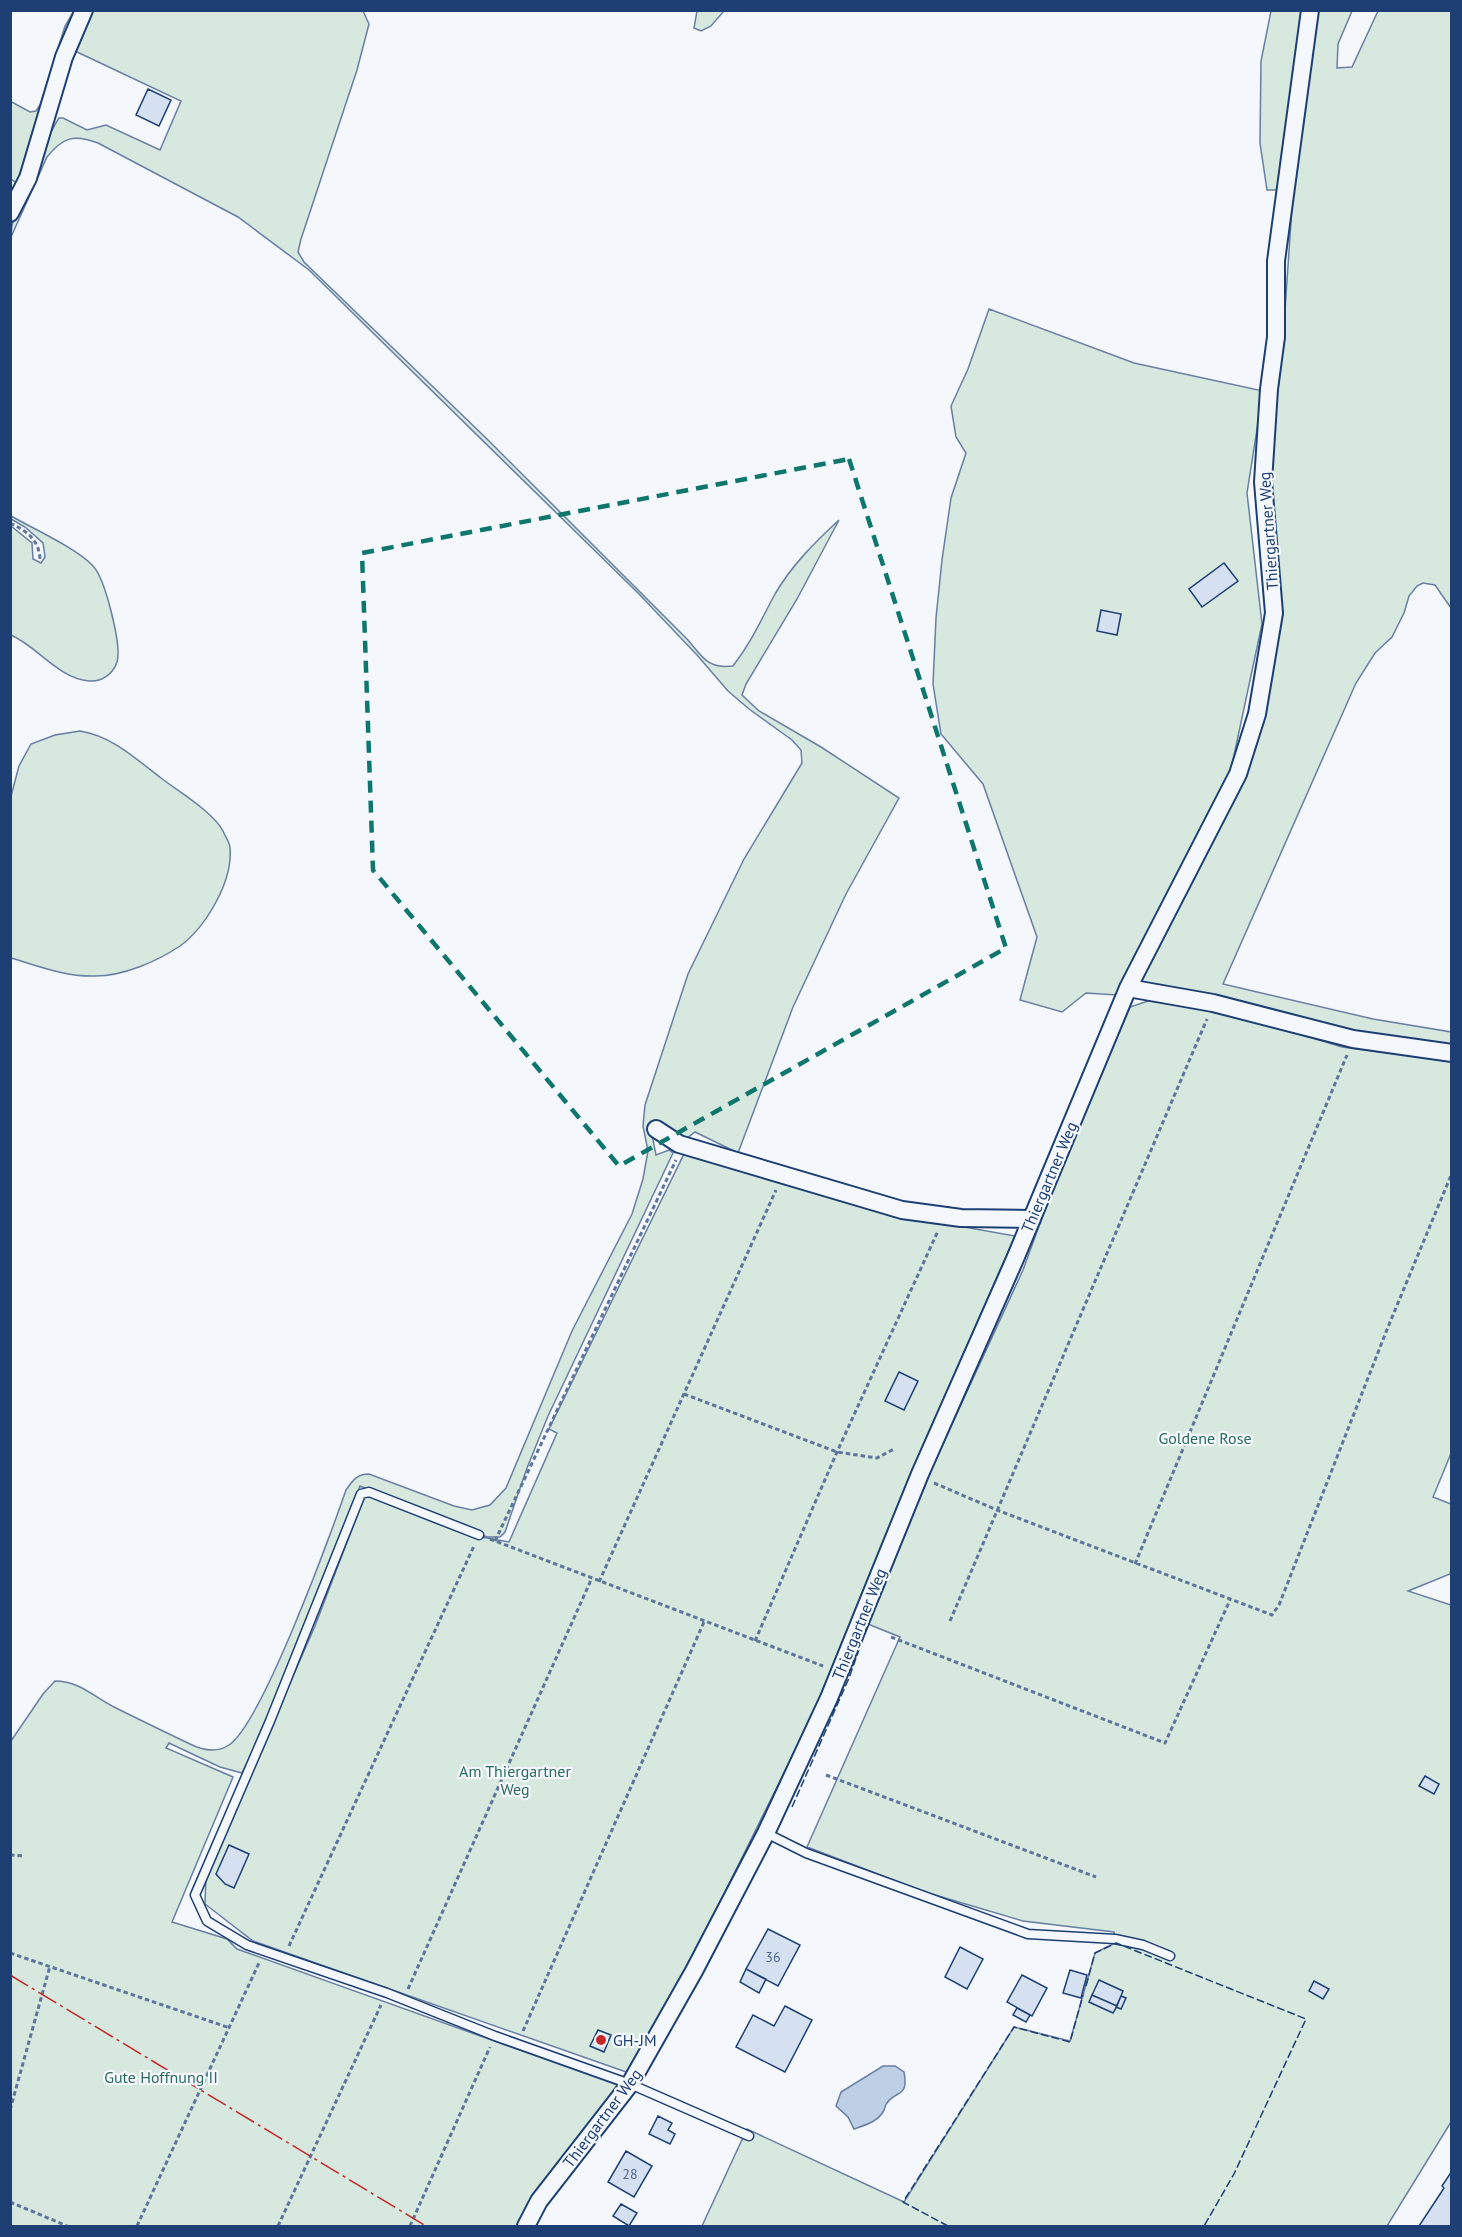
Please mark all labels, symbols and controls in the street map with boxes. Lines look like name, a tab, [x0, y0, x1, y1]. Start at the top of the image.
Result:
street label: Thiergartner Weg	[1254, 471, 1282, 591]
street label: Thiergartner Weg	[1017, 1118, 1081, 1236]
park label: Goldene Rose	[1158, 1428, 1252, 1448]
street label: Thiergartner Weg	[827, 1565, 891, 1683]
park label: Am Thiergartner Weg	[459, 1761, 571, 1799]
house number: 36	[765, 1948, 781, 1966]
place label: GH-JM	[613, 2030, 657, 2050]
marker: GH-JM	[594, 2033, 608, 2047]
street label: Thiergartner Weg	[558, 2065, 646, 2171]
park label: Gute Hoffnung II	[104, 2067, 218, 2087]
house number: 28	[622, 2165, 638, 2183]

